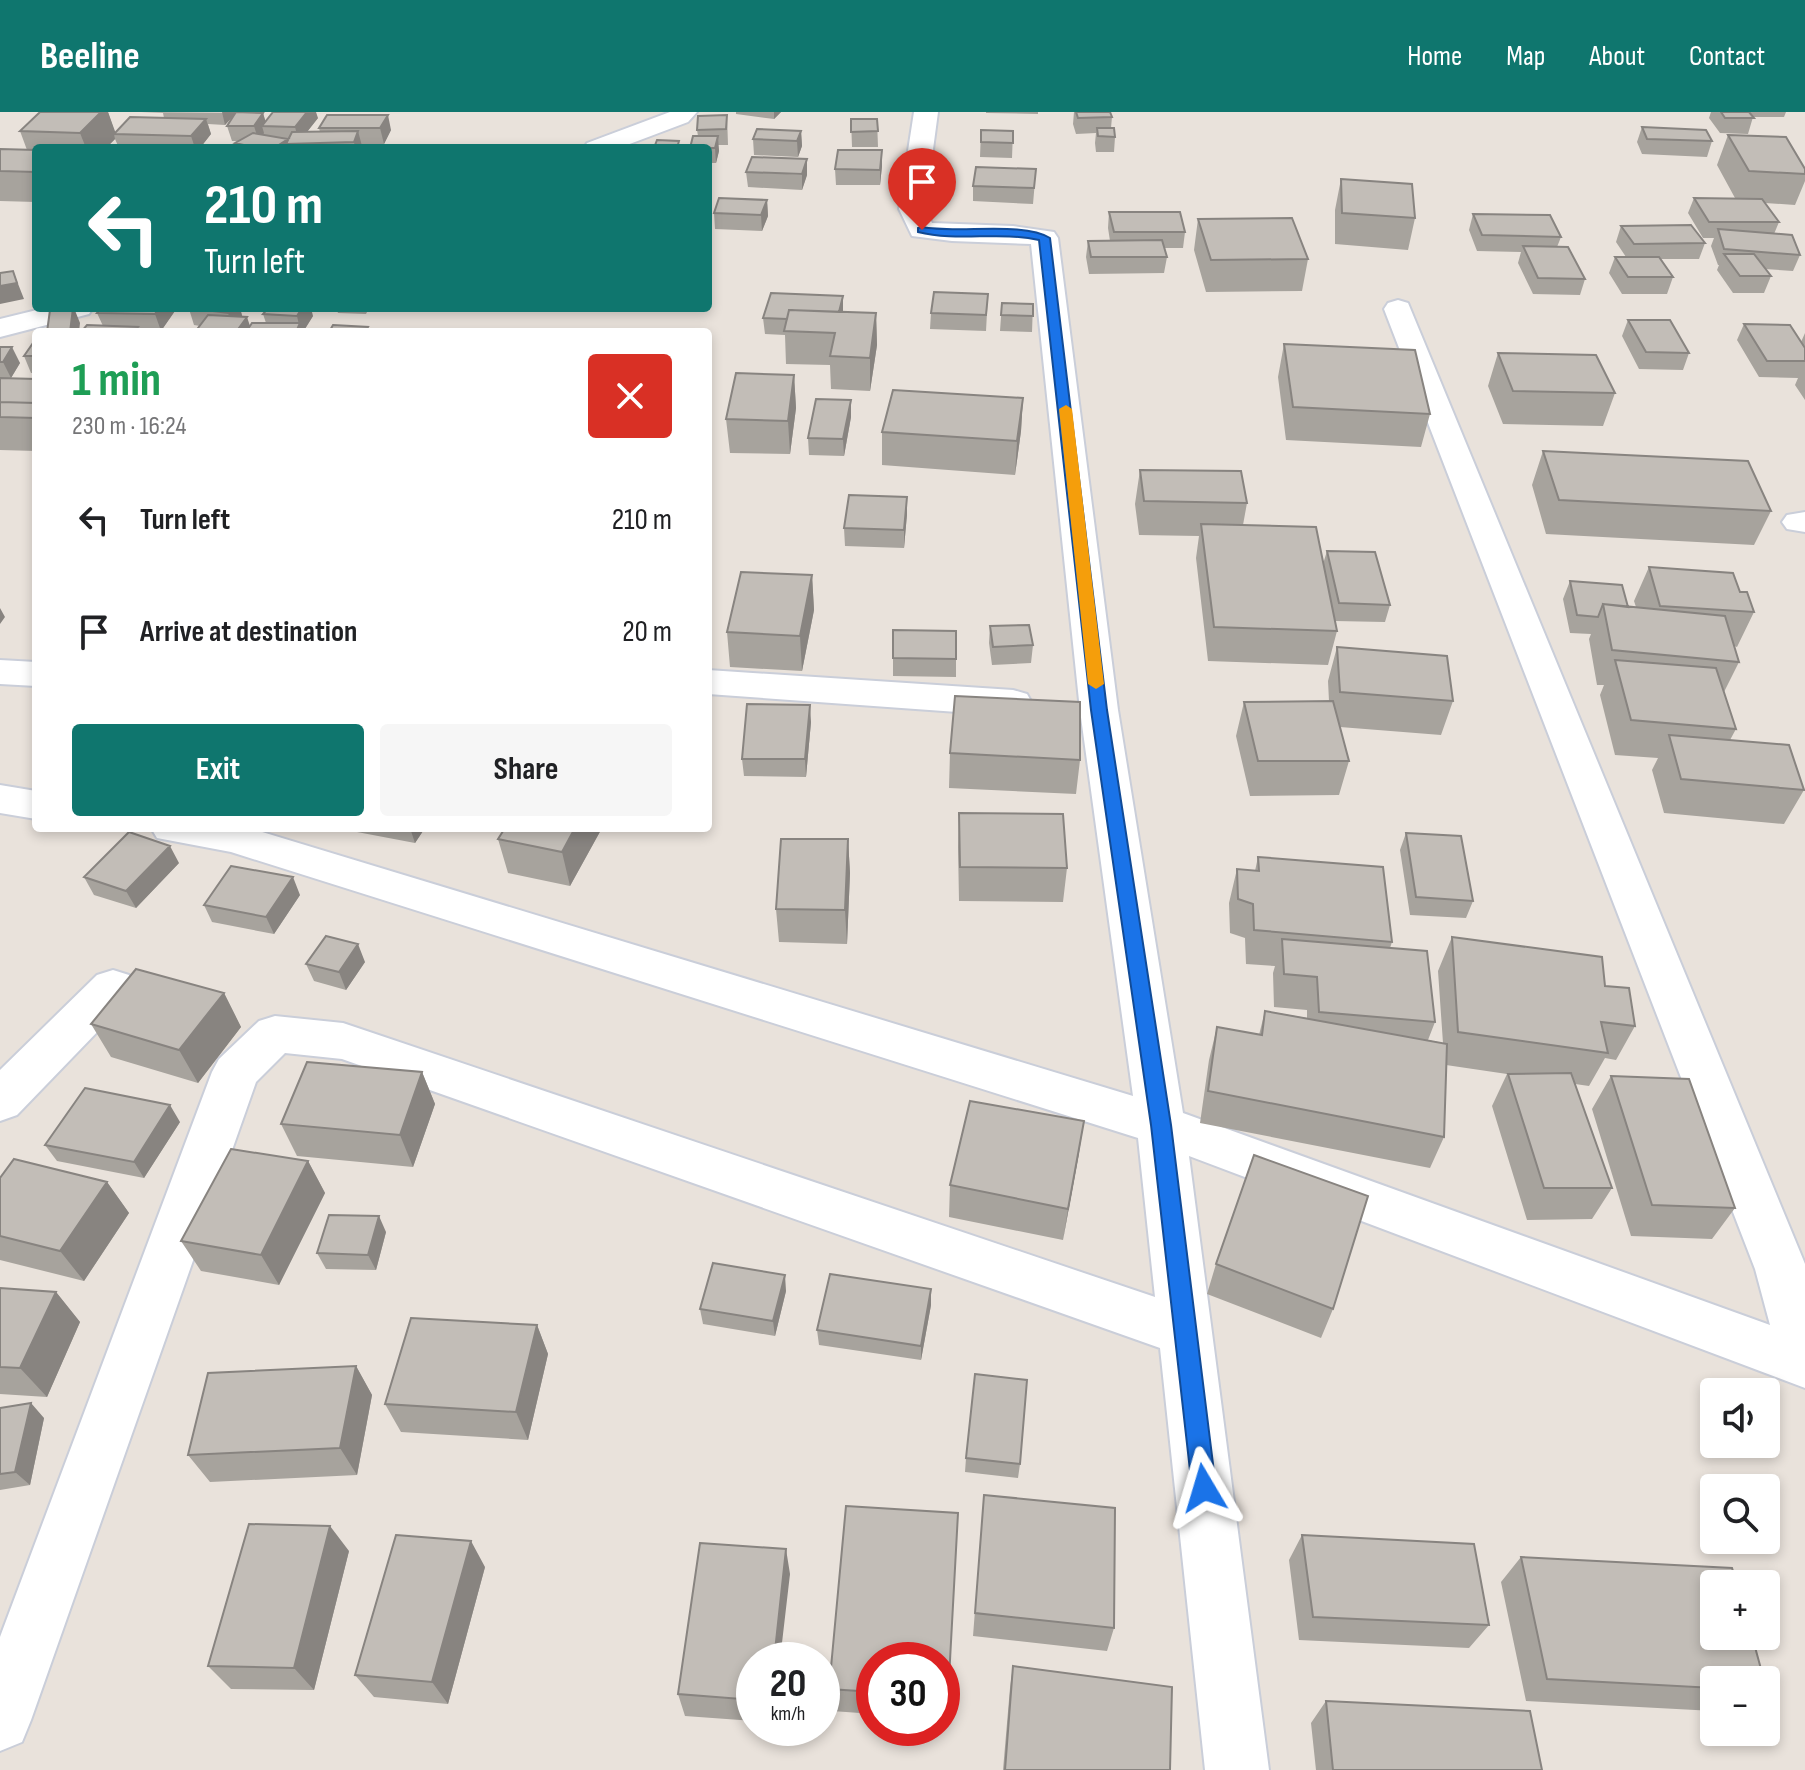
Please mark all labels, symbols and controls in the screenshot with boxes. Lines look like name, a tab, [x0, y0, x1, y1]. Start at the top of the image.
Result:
text: Beeline	[40, 34, 140, 79]
text: Home	[1407, 40, 1462, 73]
text: Map	[1506, 40, 1545, 73]
text: About	[1589, 40, 1645, 73]
text: Contact	[1689, 40, 1765, 73]
pin	[888, 148, 956, 230]
icon: arrive	[900, 160, 944, 204]
text: 210 m	[204, 173, 323, 240]
icon: left	[72, 176, 176, 280]
text: Turn left	[204, 241, 305, 284]
text: 1 min	[72, 352, 161, 409]
button: close	[588, 354, 672, 438]
text: 230 m · 16:24	[72, 411, 186, 442]
icon: left	[72, 498, 116, 542]
text: Turn left	[140, 502, 230, 538]
text: 210 m	[612, 502, 672, 538]
icon: arrive	[72, 610, 116, 654]
text: Arrive at destination	[140, 614, 357, 650]
text: 20 m	[622, 614, 672, 650]
button: Exit	[72, 724, 364, 816]
button: Share	[380, 724, 672, 816]
map controls	[1700, 1378, 1780, 1746]
button: sound	[1700, 1378, 1780, 1458]
position arrow	[1162, 1446, 1246, 1530]
button: search	[1700, 1474, 1780, 1554]
button: +	[1700, 1570, 1780, 1650]
speed limit sign: 30	[856, 1642, 960, 1746]
text: 20	[770, 1660, 806, 1708]
button: −	[1700, 1666, 1780, 1746]
text: km/h	[771, 1702, 805, 1726]

